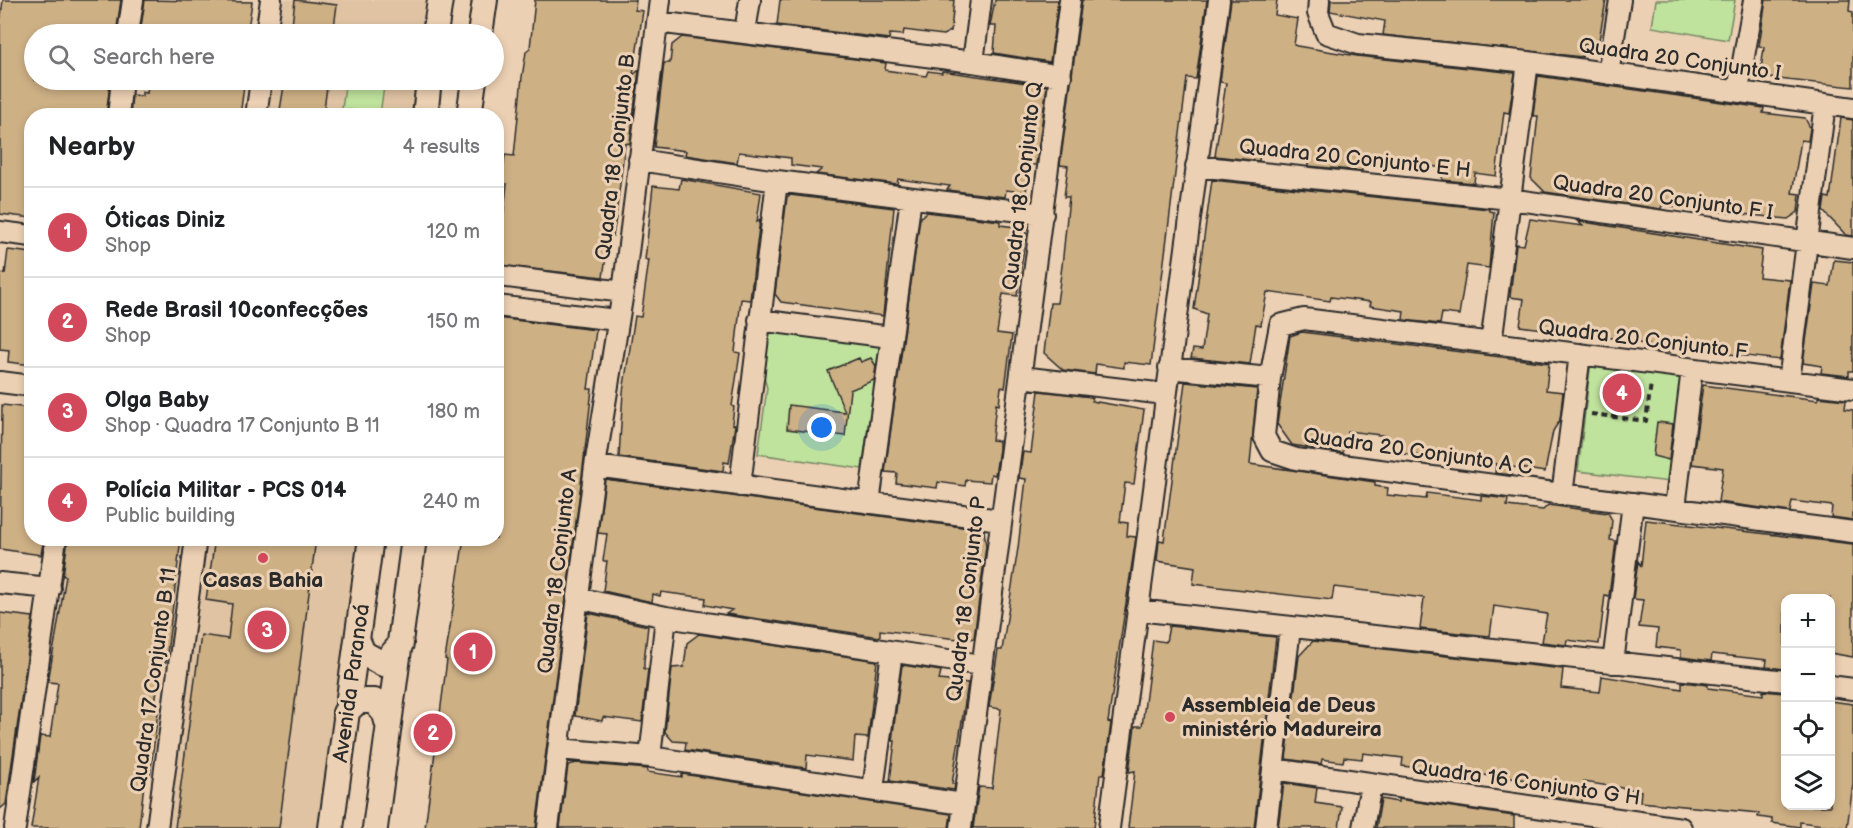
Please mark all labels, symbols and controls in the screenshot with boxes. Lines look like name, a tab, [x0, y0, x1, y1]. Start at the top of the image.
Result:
search box	[24, 24, 504, 90]
street label: Quadra 20 Conjunto I	[1577, 33, 1783, 86]
icon: search	[45, 41, 78, 74]
text: Search here	[93, 44, 215, 71]
street label: Quadra 18 Conjunto B	[590, 52, 641, 262]
street label: Quadra 18 Conjunto Q	[997, 80, 1048, 292]
text: Nearby	[48, 132, 135, 163]
street label: Quadra 20 Conjunto E H	[1238, 134, 1472, 183]
text: 4 results	[402, 135, 480, 159]
street label: Quadra 20 Conjunto F I	[1551, 170, 1775, 225]
text: Óticas Diniz	[105, 207, 225, 234]
text: 1	[63, 220, 72, 244]
text: 120 m	[427, 220, 480, 244]
text: Shop	[105, 234, 151, 258]
text: Rede Brasil 10confecções	[105, 297, 368, 324]
text: 2	[62, 310, 73, 334]
text: 150 m	[427, 310, 480, 334]
street label: Quadra 20 Conjunto F	[1537, 314, 1749, 365]
text: Shop	[105, 324, 151, 348]
pin: 4	[1602, 370, 1642, 416]
text: Olga Baby	[105, 387, 209, 414]
text: 3	[62, 400, 73, 424]
text: 180 m	[427, 400, 480, 424]
your location	[807, 413, 836, 442]
text: Shop · Quadra 17 Conjunto B 11	[105, 414, 380, 438]
street label: Quadra 20 Conjunto A C	[1302, 423, 1534, 480]
street label: Quadra 18 Conjunto A	[533, 467, 582, 675]
text: Polícia Militar - PCS 014	[105, 477, 346, 504]
text: 4	[62, 490, 73, 514]
text: 240 m	[423, 490, 480, 514]
street label: Quadra 18 Conjunto P	[942, 495, 991, 703]
text: Public building	[105, 504, 235, 528]
marker: Casas Bahia	[256, 551, 270, 565]
street label: Quadra 17 Conjunto B 11	[125, 566, 182, 794]
place label: Casas Bahia	[203, 568, 323, 593]
map controls	[1781, 594, 1835, 810]
button: +	[1781, 594, 1835, 648]
street label: Avenida Paranoá	[328, 602, 375, 764]
pin: 3	[248, 608, 286, 652]
pin: 1	[454, 630, 492, 674]
button: −	[1781, 648, 1835, 702]
place label: Assembleia de Deus ministério Madureira	[1181, 693, 1382, 742]
button: locate	[1781, 702, 1835, 756]
pin: 2	[414, 710, 452, 756]
marker: Assembleia de Deus ministério Madureira	[1163, 710, 1177, 724]
street label: Quadra 16 Conjunto G H	[1410, 754, 1642, 811]
button: layers	[1781, 756, 1835, 810]

